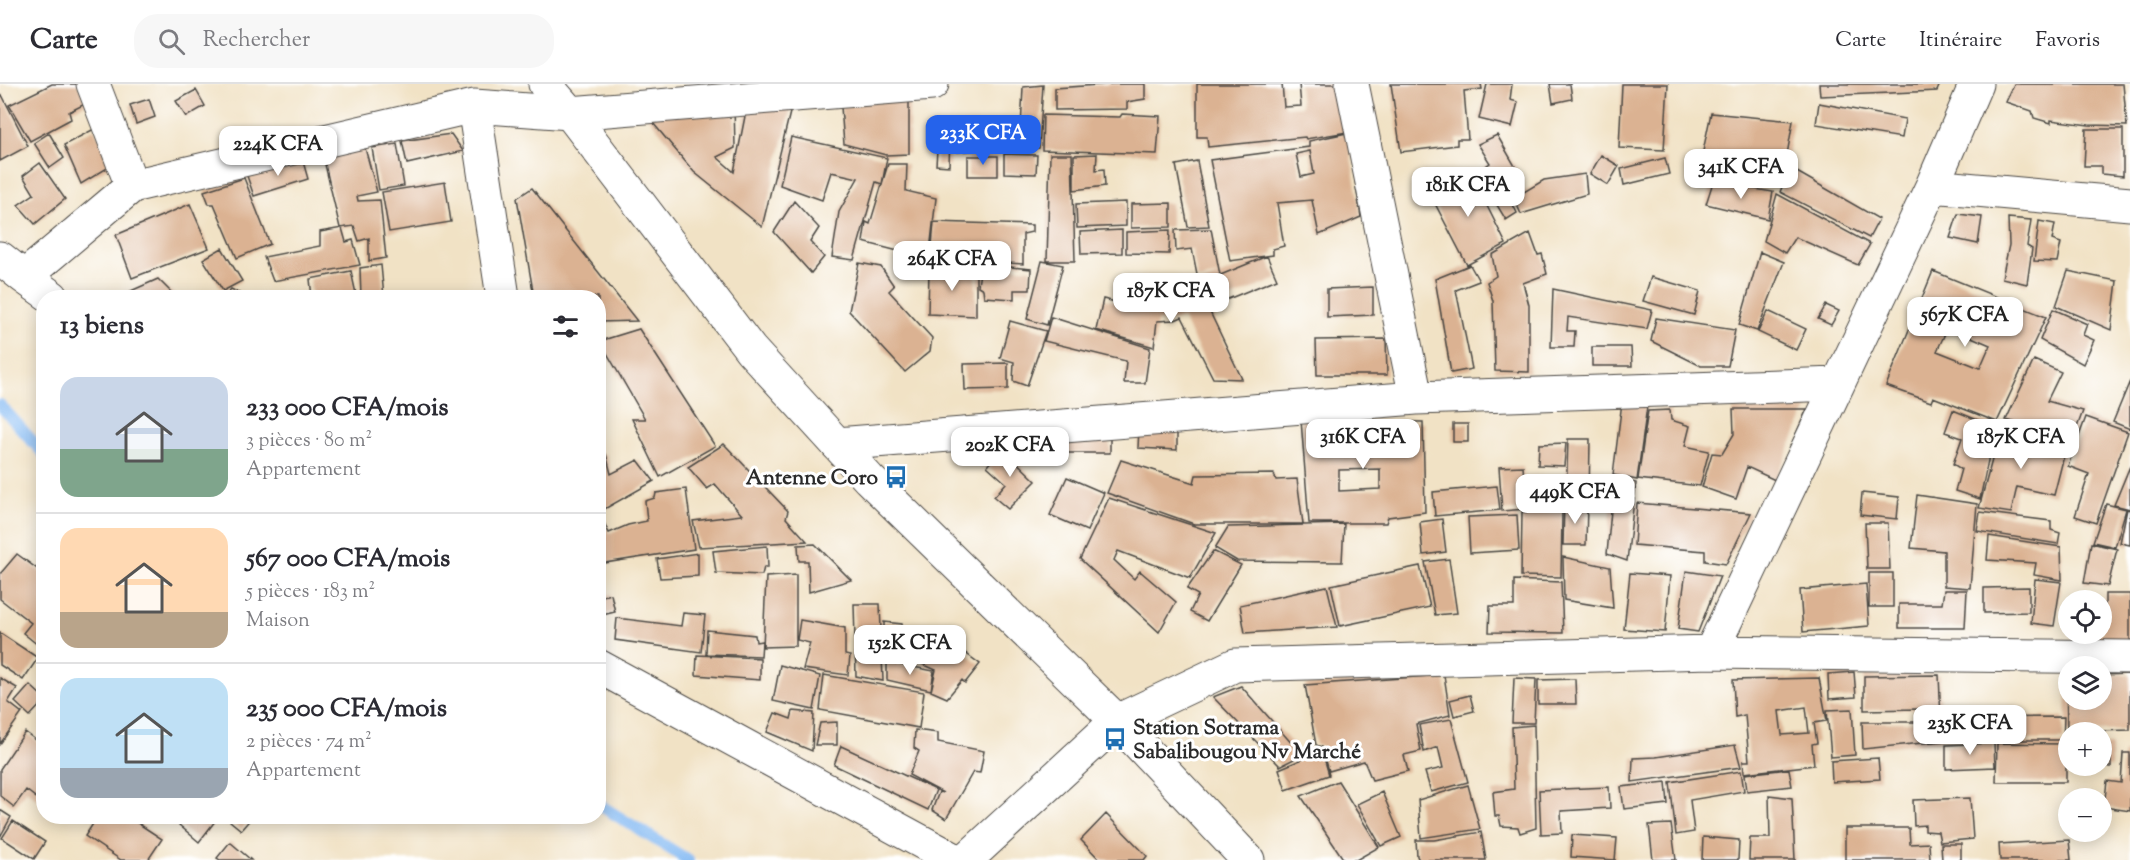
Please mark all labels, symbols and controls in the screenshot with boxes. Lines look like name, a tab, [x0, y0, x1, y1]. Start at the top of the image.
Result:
search box	[134, 14, 554, 68]
text: Carte	[30, 21, 98, 61]
icon: search	[155, 25, 188, 58]
text: Rechercher	[203, 25, 310, 57]
text: Carte	[1835, 26, 1886, 56]
text: Itinéraire	[1919, 26, 2002, 56]
text: Favoris	[2035, 26, 2100, 56]
pin: 233K CFA	[921, 115, 1045, 166]
text: 233K CFA	[940, 120, 1026, 149]
pin: 224K CFA	[216, 126, 340, 177]
text: 224K CFA	[233, 131, 323, 160]
pin: 341K CFA	[1679, 149, 1803, 200]
text: 341K CFA	[1698, 154, 1784, 183]
pin: 181K CFA	[1406, 167, 1530, 218]
text: 181K CFA	[1426, 172, 1510, 201]
pin: 264K CFA	[890, 241, 1014, 292]
text: 264K CFA	[907, 246, 997, 275]
pin: 187K CFA	[1109, 273, 1233, 324]
text: 187K CFA	[1127, 278, 1215, 307]
pin: 567K CFA	[1903, 297, 2027, 348]
text: 567K CFA	[1921, 302, 2009, 331]
text: 13 biens	[60, 308, 144, 345]
icon: filters	[549, 310, 582, 343]
text: 233 000 CFA/mois	[246, 390, 449, 427]
icon: home	[108, 401, 180, 473]
pin: 316K CFA	[1301, 419, 1425, 470]
pin: 187K CFA	[1959, 419, 2083, 470]
text: 316K CFA	[1320, 424, 1406, 453]
text: 187K CFA	[1977, 424, 2065, 453]
text: 3 pièces · 80 m²	[246, 427, 372, 456]
pin: 202K CFA	[948, 427, 1072, 478]
text: 202K CFA	[965, 432, 1055, 461]
text: Appartement	[246, 456, 361, 485]
place label: Antenne Coro	[746, 464, 879, 494]
bus stop icon: Antenne Coro	[883, 464, 909, 490]
pin: 449K CFA	[1513, 474, 1637, 525]
text: 449K CFA	[1530, 479, 1620, 508]
text: 567 000 CFA/mois	[246, 541, 450, 578]
icon: home	[108, 552, 180, 624]
text: 5 pièces · 183 m²	[246, 578, 375, 607]
map controls	[2058, 590, 2112, 842]
button: locate	[2058, 590, 2112, 644]
text: Maison	[246, 607, 310, 636]
pin: 152K CFA	[848, 625, 972, 676]
text: 152K CFA	[868, 630, 952, 659]
button: layers	[2058, 656, 2112, 710]
text: 235 000 CFA/mois	[246, 691, 447, 728]
icon: home	[108, 702, 180, 774]
pin: 235K CFA	[1908, 705, 2032, 756]
text: 235K CFA	[1927, 710, 2013, 739]
place label: Station Sotrama Sabalibougou Nv Marché	[1133, 714, 1361, 768]
button: +	[2058, 722, 2112, 776]
bus stop icon: Station Sotrama Sabalibougou Nv Marché	[1102, 726, 1128, 752]
text: 2 pièces · 74 m²	[246, 728, 372, 757]
text: Appartement	[246, 757, 361, 786]
button: −	[2058, 788, 2112, 842]

